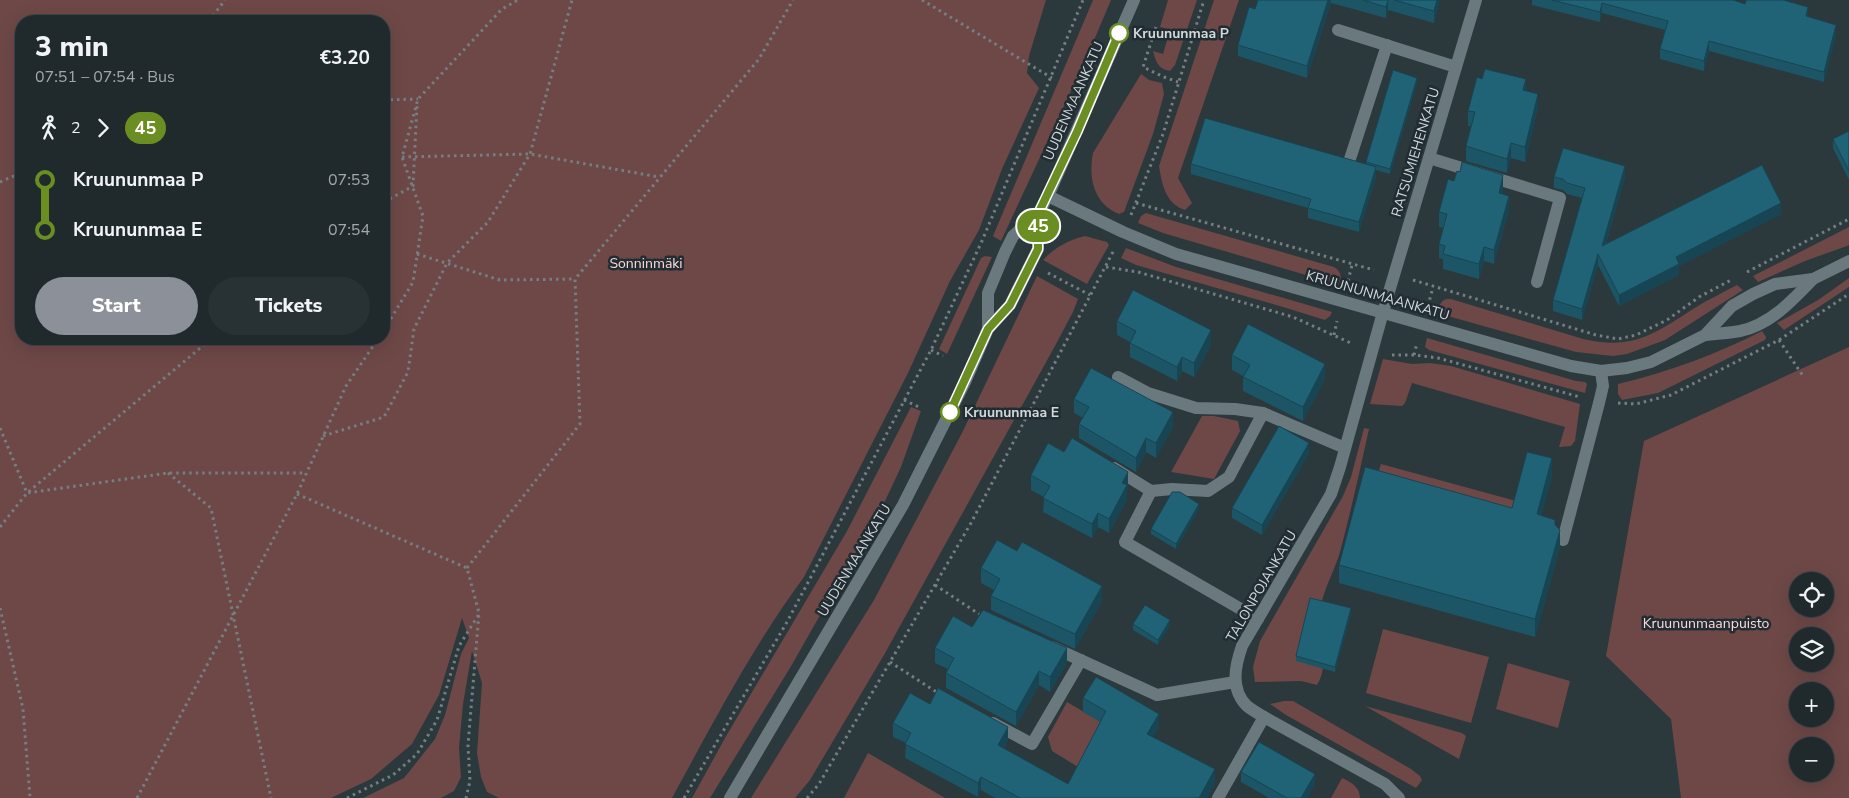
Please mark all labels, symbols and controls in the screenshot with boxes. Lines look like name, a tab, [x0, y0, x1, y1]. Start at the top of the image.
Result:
marker: Kruununmaa P	[1109, 23, 1129, 43]
place label: Kruununmaa P	[1133, 24, 1229, 43]
text: 3 min	[35, 28, 109, 66]
street label: UUDENMAANKATU	[1039, 39, 1108, 164]
text: €3.20	[320, 45, 370, 71]
text: 07:51 – 07:54 · Bus	[35, 66, 175, 88]
street label: RATSUMIEHENKATU	[1387, 85, 1444, 219]
icon: walk	[35, 114, 63, 142]
icon: forward	[89, 114, 117, 142]
text: 45	[135, 116, 156, 140]
text: 2	[71, 117, 81, 139]
text: Kruununmaa P	[73, 167, 203, 193]
text: 07:53	[328, 169, 370, 191]
line badge: 45	[1016, 210, 1060, 242]
text: 45	[1027, 214, 1049, 238]
text: Kruununmaa E	[73, 217, 202, 243]
text: 07:54	[328, 219, 370, 241]
park label: Sonninmäki	[609, 254, 683, 273]
street label: KRUUNUNMAANKATU	[1304, 266, 1452, 325]
button: Start	[35, 277, 198, 335]
button: Tickets	[208, 277, 370, 335]
marker: Kruununmaa E	[940, 402, 960, 422]
place label: Kruununmaa E	[964, 403, 1059, 422]
street label: UUDENMAANKATU	[813, 500, 896, 620]
street label: TALONPOJANKATU	[1222, 527, 1301, 646]
map controls	[1789, 572, 1834, 782]
button: locate	[1789, 572, 1834, 617]
park label: Kruununmaanpuisto	[1643, 614, 1769, 633]
button: layers	[1789, 627, 1834, 672]
button: +	[1789, 682, 1834, 727]
button: −	[1789, 737, 1834, 782]

